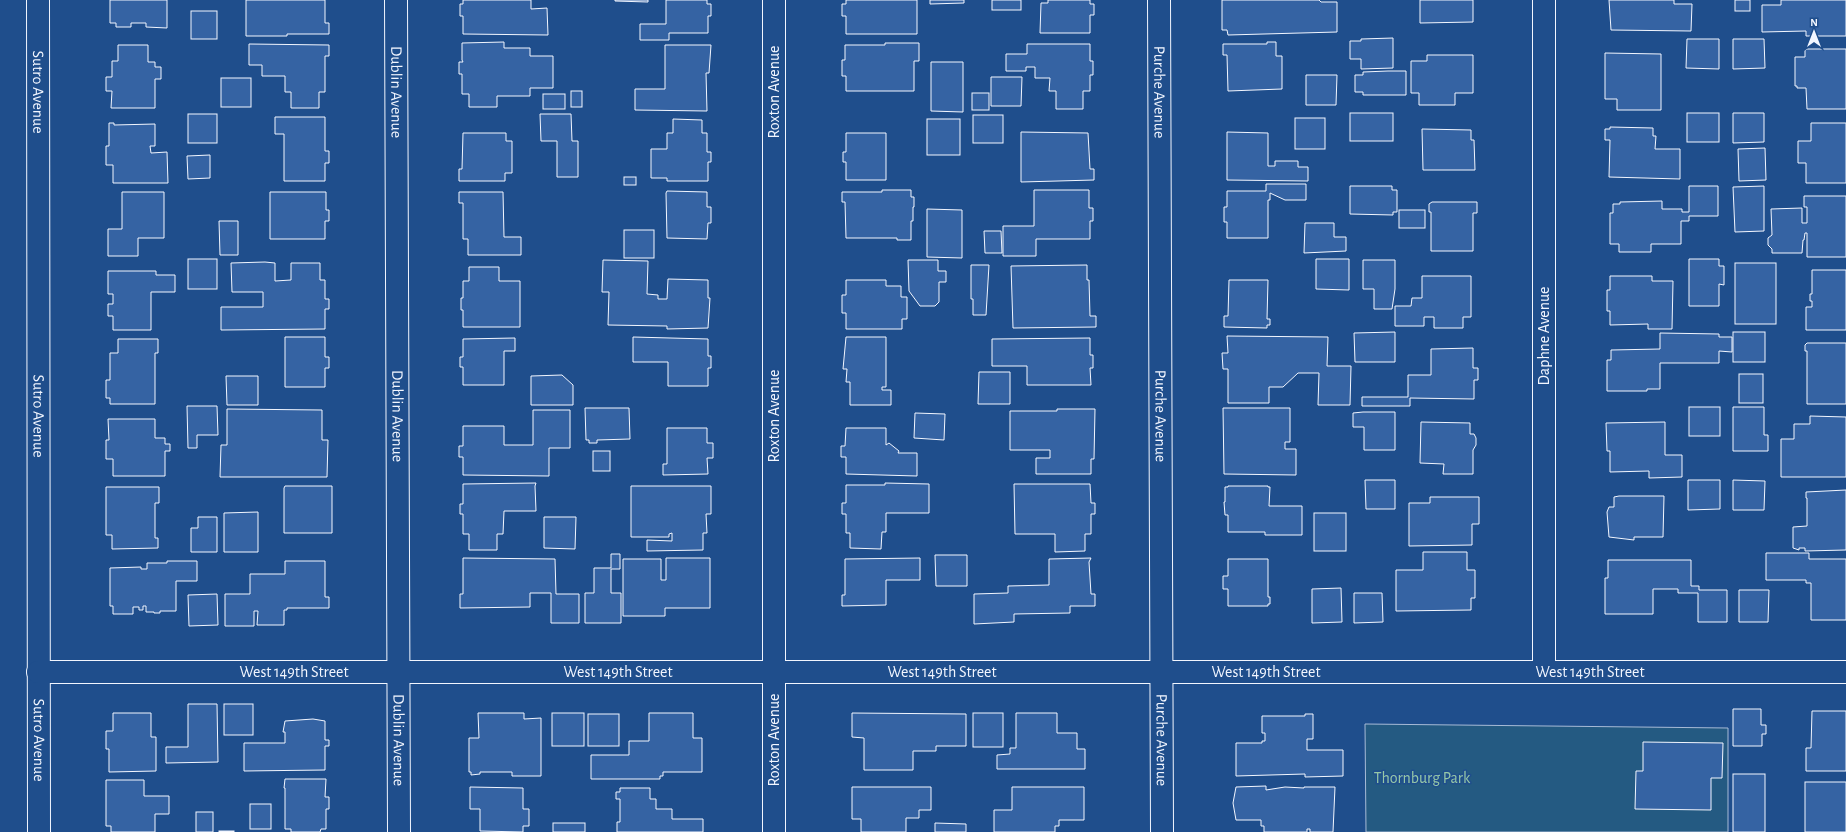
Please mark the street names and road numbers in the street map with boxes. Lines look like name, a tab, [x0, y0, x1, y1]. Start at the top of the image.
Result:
street label: Dublin Avenue	[388, 46, 404, 138]
street label: Roxton Avenue	[766, 46, 782, 138]
street label: Purche Avenue	[1151, 46, 1167, 138]
street label: Sutro Avenue	[30, 50, 46, 134]
street label: Daphne Avenue	[1536, 287, 1552, 385]
street label: Dublin Avenue	[389, 370, 406, 462]
street label: Roxton Avenue	[766, 370, 782, 462]
street label: Purche Avenue	[1152, 370, 1169, 462]
street label: Sutro Avenue	[30, 374, 47, 458]
street label: West 149th Street	[239, 664, 349, 680]
street label: West 149th Street	[563, 664, 673, 680]
street label: West 149th Street	[887, 664, 997, 680]
street label: West 149th Street	[1211, 664, 1321, 680]
street label: West 149th Street	[1535, 664, 1645, 680]
street label: Dublin Avenue	[391, 694, 407, 786]
street label: Roxton Avenue	[766, 694, 782, 786]
street label: Purche Avenue	[1154, 694, 1170, 786]
street label: Sutro Avenue	[31, 698, 47, 782]

